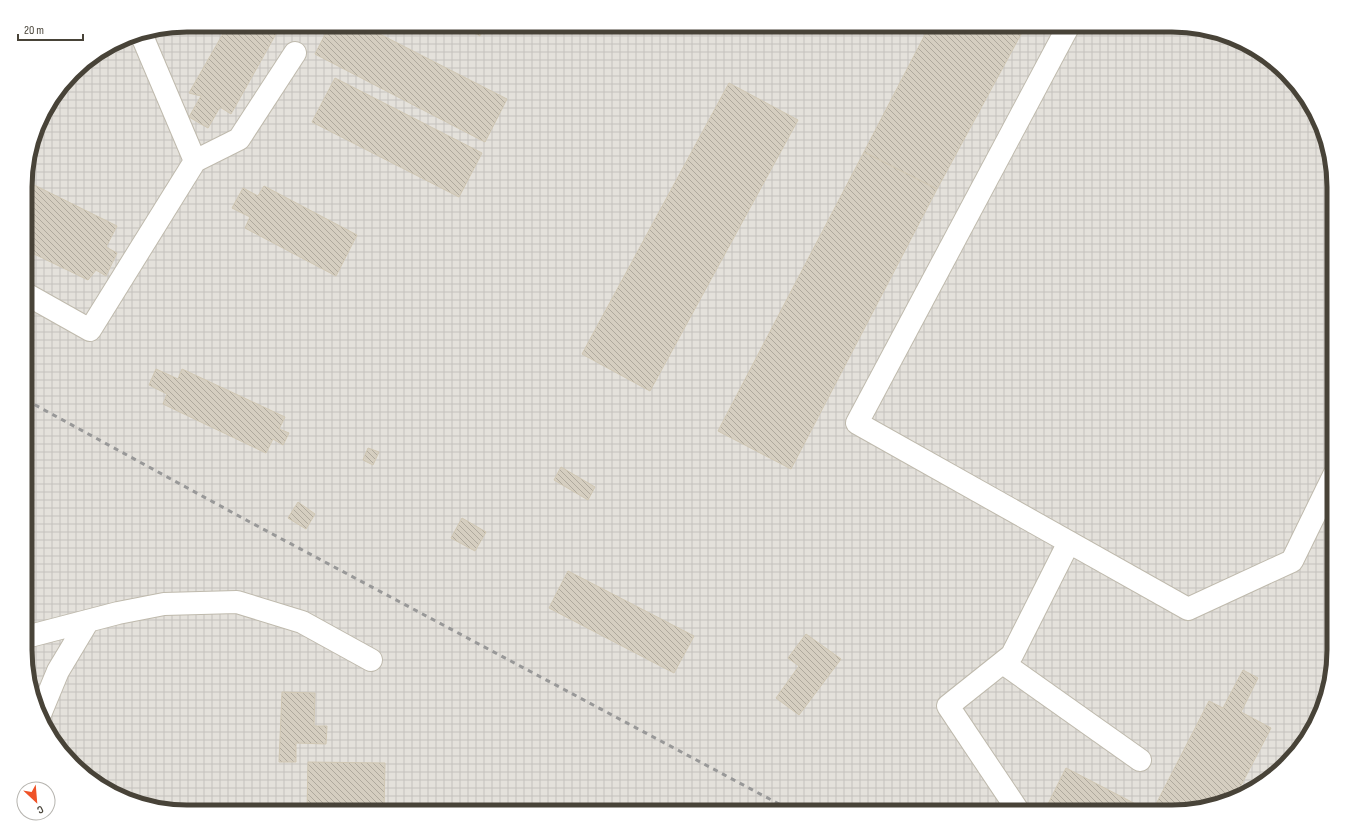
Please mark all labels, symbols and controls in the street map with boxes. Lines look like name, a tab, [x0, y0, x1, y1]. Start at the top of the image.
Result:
scale bar	[18, 16, 83, 42]
text: 20 m	[24, 23, 44, 38]
north arrow	[16, 781, 56, 821]
text: С	[34, 802, 46, 817]

